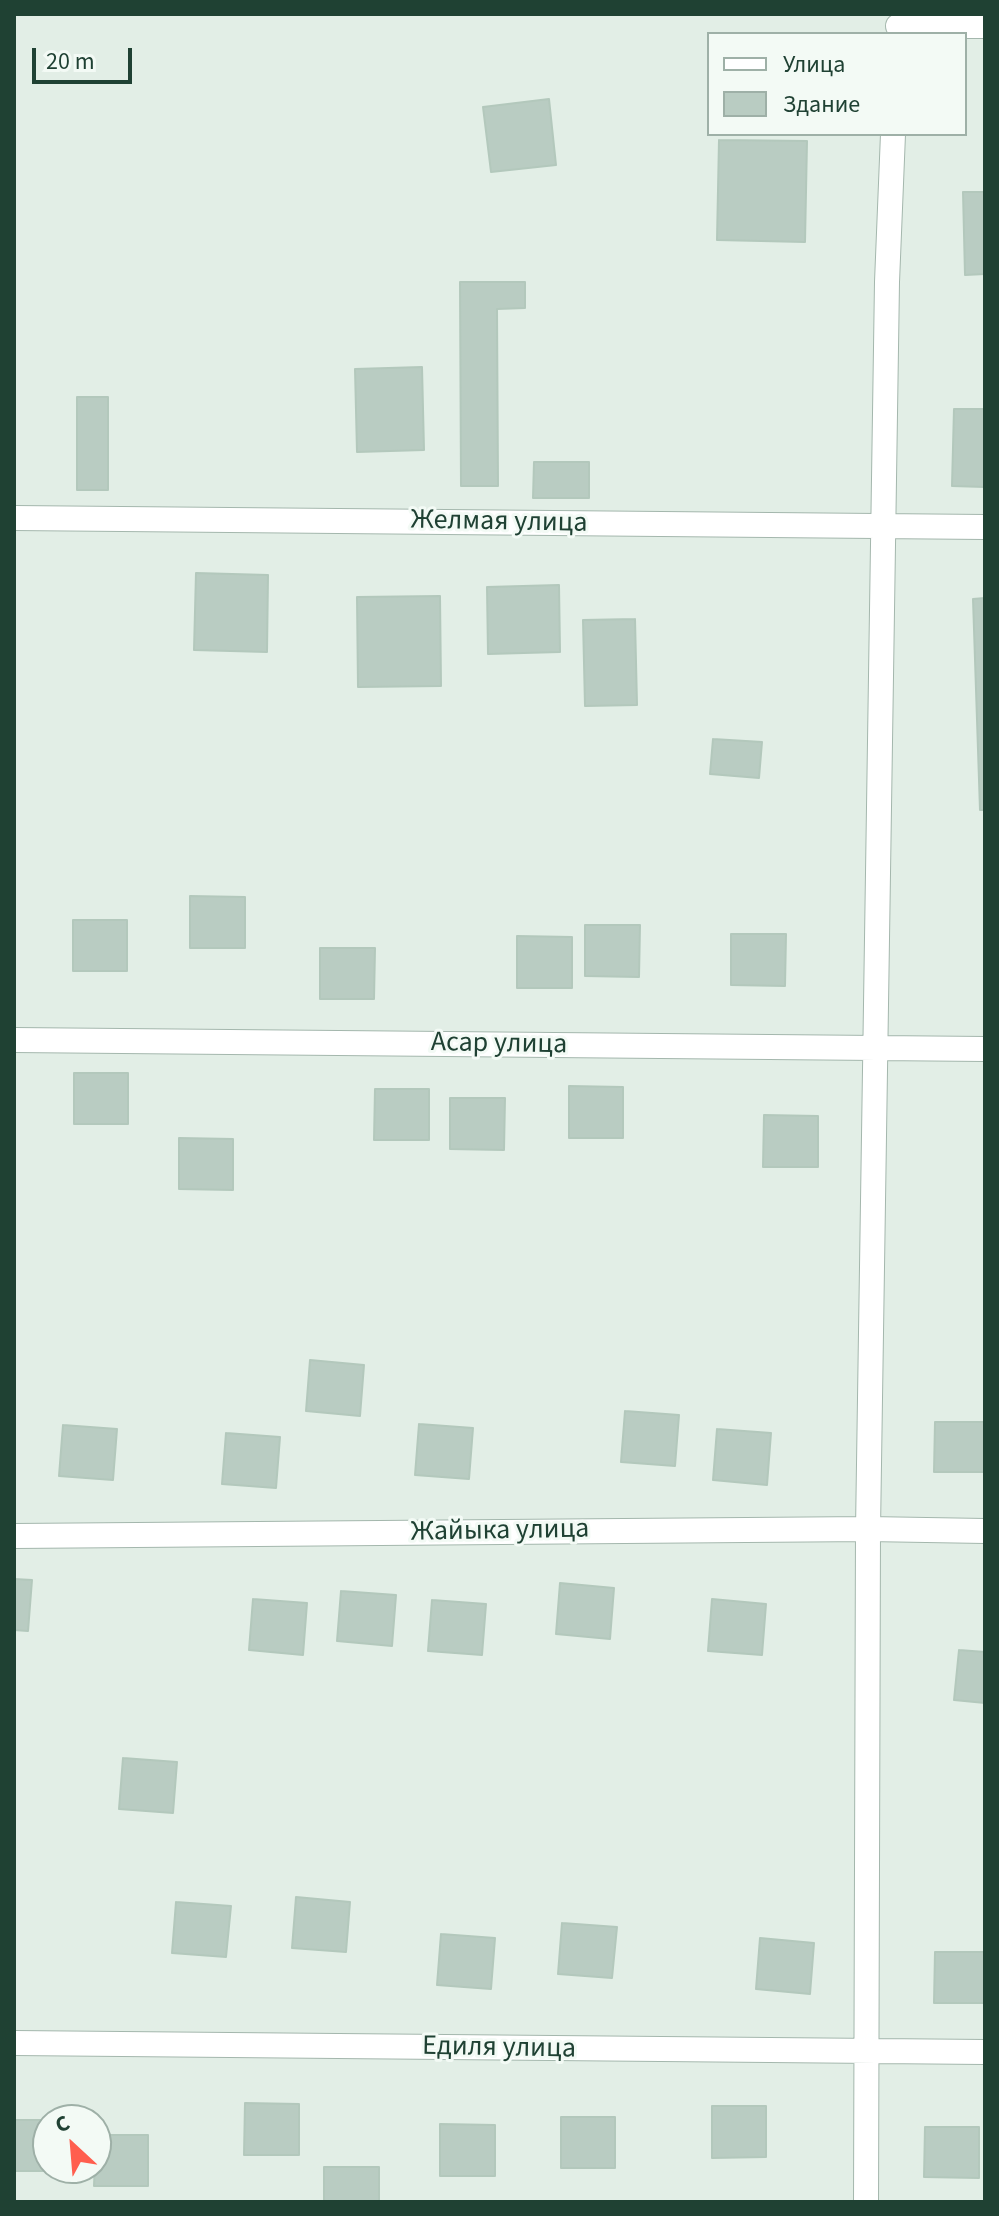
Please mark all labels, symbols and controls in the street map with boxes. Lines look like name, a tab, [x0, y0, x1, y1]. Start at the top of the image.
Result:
scale bar	[36, 32, 136, 82]
legend	[707, 32, 967, 136]
text: 20 m	[46, 44, 95, 79]
text: Улица	[783, 47, 845, 82]
text: Здание	[783, 87, 860, 122]
street label: Желмая улица	[410, 505, 588, 541]
street label: Асар улица	[431, 1027, 567, 1063]
street label: Жайыка улица	[410, 1514, 590, 1550]
street label: Едиля улица	[422, 2031, 576, 2067]
north arrow	[32, 2104, 112, 2184]
text: С	[50, 2107, 75, 2141]

